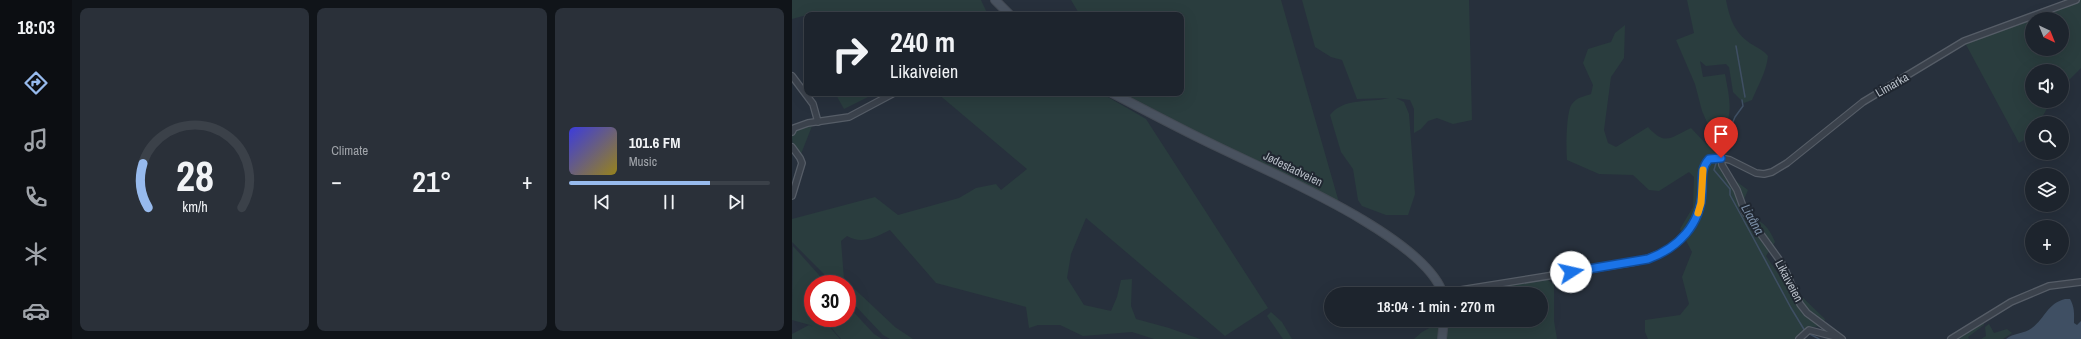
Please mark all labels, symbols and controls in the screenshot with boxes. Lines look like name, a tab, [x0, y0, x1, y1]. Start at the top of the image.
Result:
north arrow	[2025, 12, 2069, 56]
map controls	[2025, 12, 2069, 264]
text: 18:03	[17, 15, 55, 40]
text: 240 m	[890, 23, 955, 61]
icon: right	[824, 28, 876, 80]
text: Likaiveien	[890, 59, 958, 84]
button: sound	[2025, 64, 2069, 108]
icon: directions	[22, 69, 50, 97]
street label: Limarka	[1873, 69, 1912, 101]
button: search	[2025, 116, 2069, 160]
pin	[1704, 117, 1738, 158]
icon: arrive	[1710, 123, 1732, 145]
icon: music	[22, 126, 50, 154]
text: 101.6 FM	[629, 132, 681, 153]
text: Climate	[331, 142, 368, 159]
text: 28	[176, 147, 214, 203]
street label: Jødestadveien	[1261, 148, 1325, 190]
text: Music	[629, 153, 657, 170]
text: 21°	[412, 161, 452, 201]
text: −	[331, 166, 342, 196]
text: +	[522, 166, 533, 196]
button: layers	[2025, 168, 2069, 212]
icon: phone	[22, 183, 50, 211]
icon: previous	[591, 191, 613, 213]
icon: pause	[658, 191, 680, 213]
icon: next	[725, 191, 747, 213]
text: km/h	[182, 196, 207, 215]
water label: Liaåna	[1737, 201, 1768, 238]
button: +	[2025, 220, 2069, 264]
icon: climate	[22, 240, 50, 268]
position arrow	[1550, 251, 1592, 293]
street label: Likaiveien	[1771, 257, 1807, 305]
speed limit sign: 30	[804, 275, 856, 327]
text: 18:04 · 1 min · 270 m	[1377, 296, 1495, 317]
icon: car	[22, 297, 50, 325]

